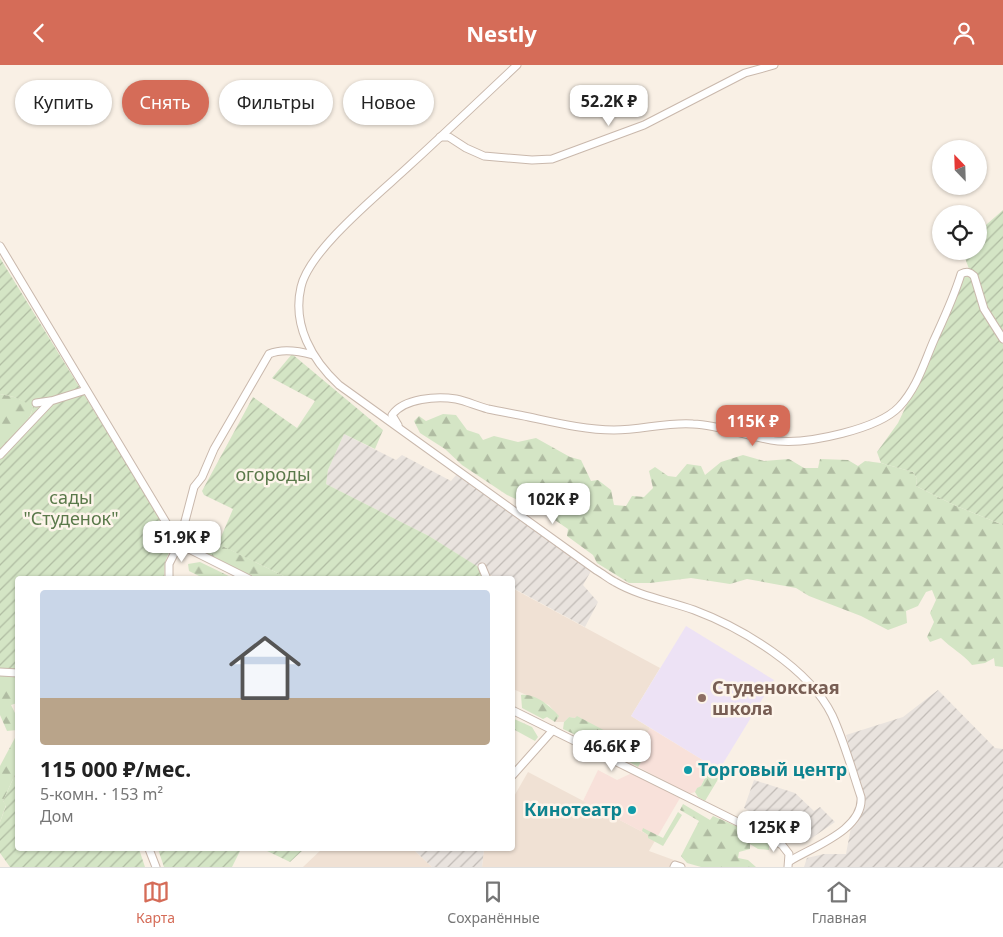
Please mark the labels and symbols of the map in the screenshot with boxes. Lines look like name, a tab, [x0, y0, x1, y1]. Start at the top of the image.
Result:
pin: 52.2K ₽	[563, 85, 655, 127]
north arrow	[932, 140, 988, 195]
pin: 115K ₽	[712, 405, 794, 447]
park label: огороды	[235, 462, 311, 486]
pin: 102K ₽	[512, 483, 594, 525]
park label: сады "Студенок"	[24, 485, 119, 530]
pin: 51.9K ₽	[136, 521, 228, 563]
place label: Студенокская школа	[712, 675, 840, 720]
marker: Студенокская школа	[696, 692, 708, 704]
pin: 46.6K ₽	[566, 729, 658, 772]
place label: Торговый центр	[698, 757, 847, 781]
marker: Торговый центр	[682, 764, 694, 776]
place label: Кинотеатр	[524, 797, 622, 821]
marker: Кинотеатр	[626, 804, 638, 816]
pin: 125K ₽	[733, 811, 815, 853]

